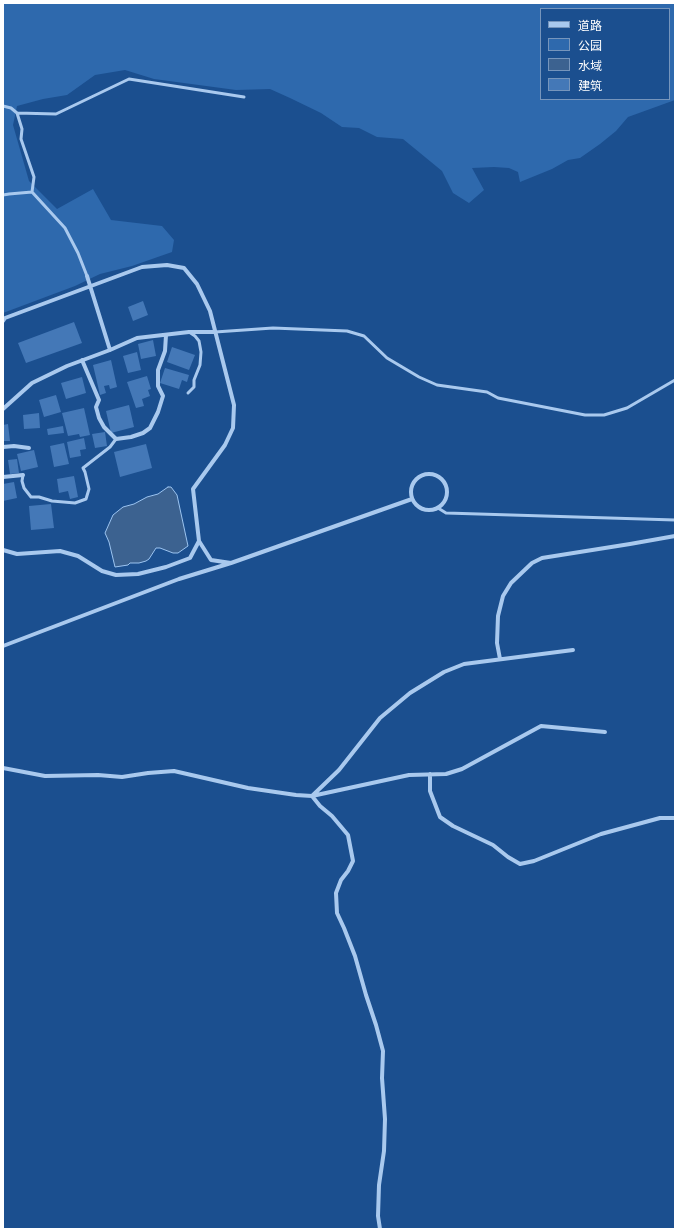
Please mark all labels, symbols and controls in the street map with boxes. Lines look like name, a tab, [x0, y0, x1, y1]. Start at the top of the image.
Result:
legend	[540, 8, 670, 100]
text: 道路	[578, 19, 602, 33]
text: 公园	[578, 39, 602, 53]
text: 水域	[578, 59, 602, 73]
text: 建筑	[578, 79, 602, 93]

